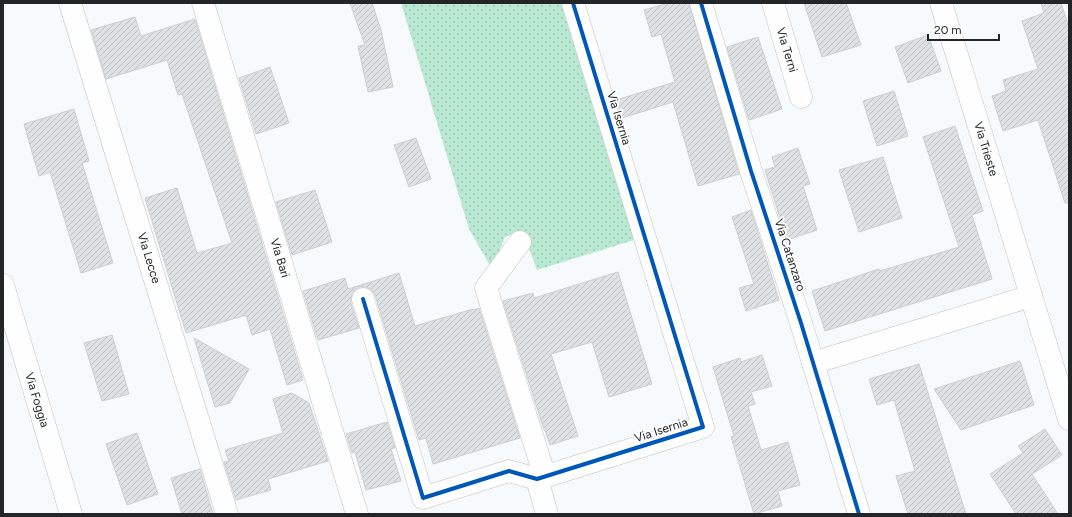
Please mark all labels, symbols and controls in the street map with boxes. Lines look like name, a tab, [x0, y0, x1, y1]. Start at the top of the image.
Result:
scale bar	[928, 16, 999, 42]
text: 20 m	[934, 23, 962, 37]
street label: Via Terni	[774, 26, 800, 74]
street label: Via Isernia	[604, 90, 634, 146]
street label: Via Trieste	[971, 120, 1001, 178]
street label: Via Catanzaro	[772, 217, 808, 293]
street label: Via Lecce	[135, 231, 164, 286]
street label: Via Bari	[267, 237, 293, 279]
street label: Via Foggia	[22, 371, 52, 429]
street label: Via Isernia	[633, 415, 689, 445]

